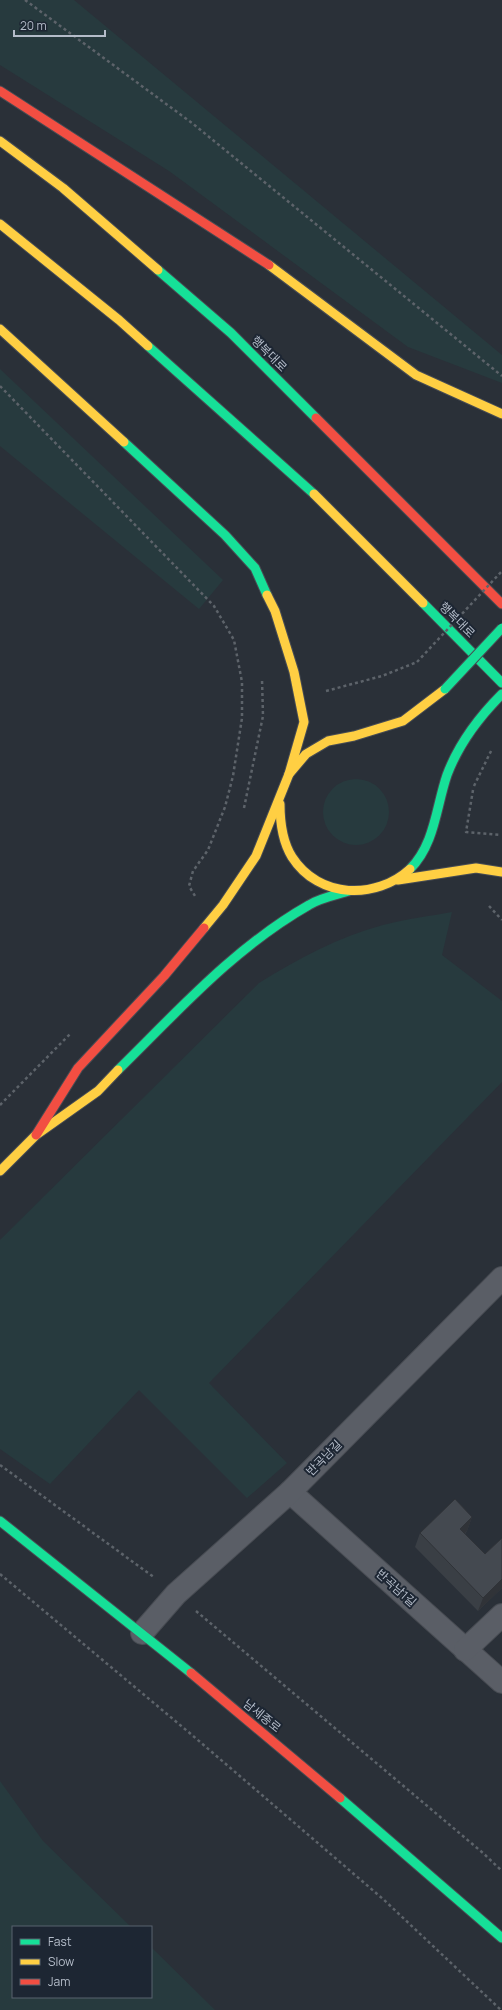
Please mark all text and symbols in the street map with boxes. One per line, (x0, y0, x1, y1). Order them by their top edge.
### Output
scale bar (14, 12, 105, 38)
text: 20 m (20, 17, 47, 34)
street label: 행복대로 (248, 332, 291, 375)
street label: 행복대로 (436, 598, 479, 641)
street label: 반곡남길 (302, 1436, 345, 1479)
street label: 반곡남1길 (372, 1565, 420, 1610)
street label: 남세종로 (240, 1695, 285, 1736)
legend (12, 1926, 152, 1998)
text: Fast (48, 1933, 72, 1950)
text: Slow (48, 1953, 74, 1970)
text: Jam (48, 1973, 70, 1990)

